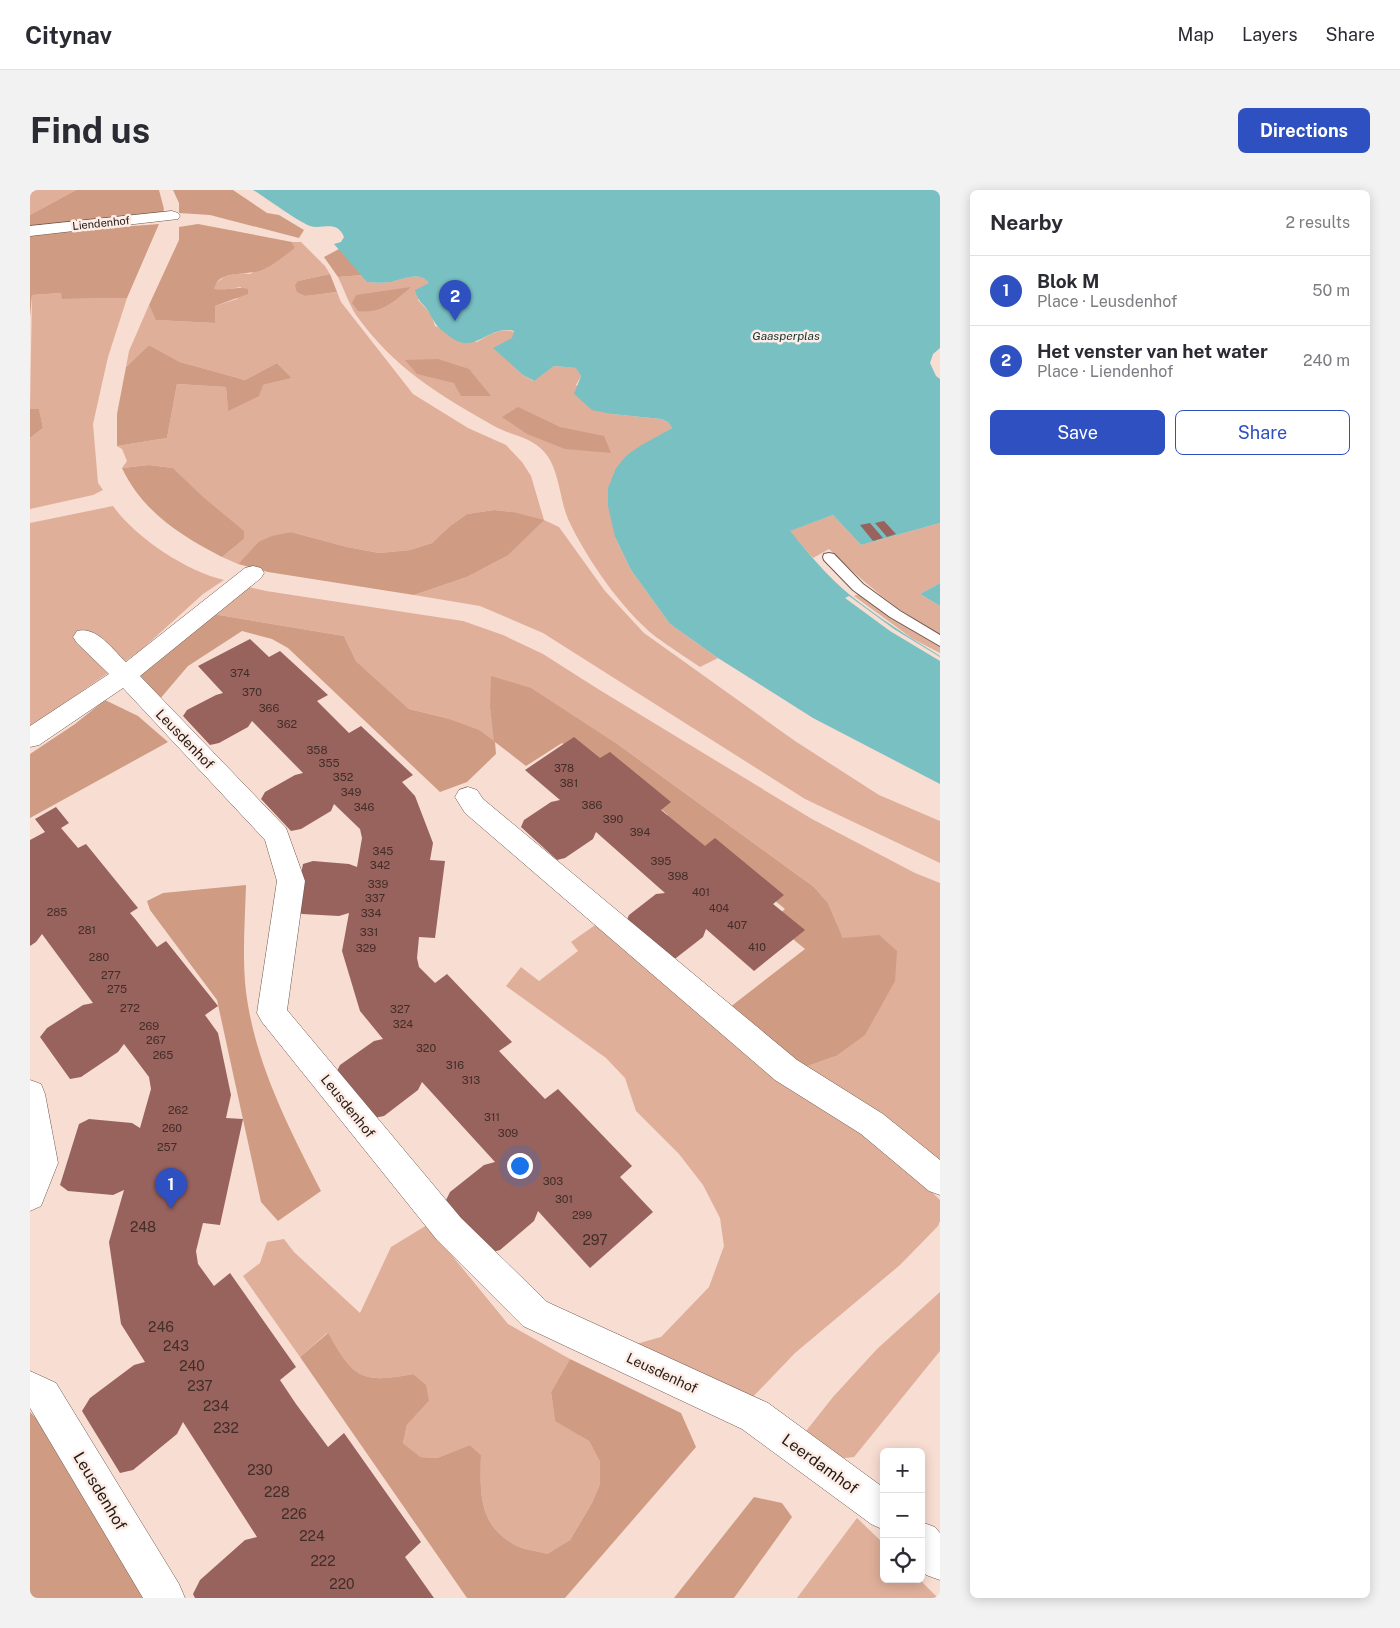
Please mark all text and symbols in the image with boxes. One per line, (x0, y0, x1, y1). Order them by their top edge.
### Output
text: Citynav (25, 21, 112, 49)
text: Map (1178, 24, 1214, 45)
text: Layers (1242, 24, 1298, 45)
text: Share (1326, 24, 1375, 45)
button: Directions (1238, 108, 1370, 153)
text: Find us (30, 110, 150, 151)
text: Nearby (990, 210, 1063, 235)
text: 2 results (1285, 213, 1350, 232)
street label: Liendenhof (72, 214, 131, 232)
text: Blok M (1037, 270, 1099, 292)
pin: 2 (439, 280, 471, 321)
text: 1 (1003, 281, 1009, 300)
text: 50 m (1312, 281, 1350, 300)
text: Place · Leusdenhof (1037, 292, 1177, 311)
water label: Gaasperplas (752, 329, 820, 343)
text: Het venster van het water (1037, 340, 1268, 362)
text: 2 (1001, 351, 1011, 370)
text: 240 m (1303, 351, 1350, 370)
text: Place · Liendenhof (1037, 362, 1173, 381)
button: Save (990, 410, 1165, 455)
button: Share (1175, 410, 1350, 455)
house number: 374 (230, 667, 250, 679)
house number: 370 (242, 686, 262, 698)
house number: 366 (259, 702, 279, 714)
street label: Leusdenhof (153, 706, 218, 772)
house number: 362 (277, 718, 298, 730)
house number: 358 (306, 744, 328, 756)
house number: 355 (318, 757, 340, 769)
house number: 378 (554, 762, 574, 774)
house number: 352 (333, 771, 354, 783)
house number: 381 (560, 777, 578, 789)
house number: 349 (341, 786, 361, 798)
house number: 386 (582, 799, 603, 811)
house number: 346 (354, 801, 374, 813)
house number: 390 (603, 813, 623, 825)
house number: 394 (630, 826, 650, 838)
house number: 345 (373, 845, 393, 857)
house number: 395 (651, 855, 671, 867)
house number: 342 (370, 859, 391, 871)
house number: 398 (668, 870, 688, 882)
house number: 339 (368, 878, 388, 890)
house number: 401 (692, 886, 710, 898)
house number: 337 (365, 892, 385, 904)
house number: 404 (709, 902, 729, 914)
house number: 285 (47, 906, 67, 918)
house number: 334 (361, 907, 381, 919)
house number: 407 (727, 919, 747, 931)
house number: 281 (78, 924, 96, 936)
house number: 331 (360, 926, 378, 938)
house number: 410 (748, 941, 766, 953)
house number: 329 (356, 942, 376, 954)
house number: 280 (89, 951, 109, 963)
house number: 277 (101, 969, 121, 981)
house number: 275 (107, 983, 127, 995)
house number: 272 (120, 1002, 140, 1014)
house number: 327 (390, 1003, 410, 1015)
house number: 324 (393, 1018, 413, 1030)
house number: 269 (139, 1020, 159, 1032)
house number: 267 (146, 1034, 166, 1046)
house number: 320 (416, 1042, 436, 1054)
house number: 265 (153, 1049, 173, 1061)
house number: 316 (446, 1059, 464, 1071)
street label: Leusdenhof (318, 1071, 379, 1141)
house number: 313 (462, 1074, 480, 1086)
house number: 262 (168, 1104, 188, 1116)
house number: 311 (484, 1111, 500, 1123)
house number: 260 (162, 1122, 182, 1134)
house number: 309 (498, 1127, 518, 1139)
house number: 257 (157, 1141, 177, 1153)
your location (507, 1153, 533, 1179)
pin: 1 (155, 1168, 187, 1209)
house number: 303 (543, 1175, 563, 1187)
house number: 301 (555, 1193, 573, 1205)
house number: 299 (572, 1209, 592, 1221)
house number: 248 (130, 1219, 156, 1235)
house number: 297 (582, 1232, 608, 1248)
house number: 246 (148, 1319, 174, 1335)
house number: 243 (163, 1338, 189, 1354)
street label: Leusdenhof (624, 1350, 700, 1397)
house number: 240 (179, 1358, 205, 1374)
house number: 237 (187, 1378, 213, 1394)
house number: 234 (203, 1398, 229, 1414)
house number: 232 (213, 1420, 239, 1436)
street label: Leerdamhof (778, 1430, 862, 1498)
map controls (880, 1448, 925, 1583)
button: + (880, 1448, 925, 1493)
street label: Leusdenhof (69, 1449, 131, 1533)
house number: 230 (247, 1462, 273, 1478)
house number: 228 (264, 1484, 290, 1500)
button: − (880, 1493, 925, 1538)
house number: 226 (281, 1506, 307, 1522)
house number: 224 (299, 1528, 325, 1544)
button: locate (880, 1538, 925, 1583)
house number: 222 (310, 1553, 336, 1569)
house number: 220 (329, 1576, 355, 1592)

